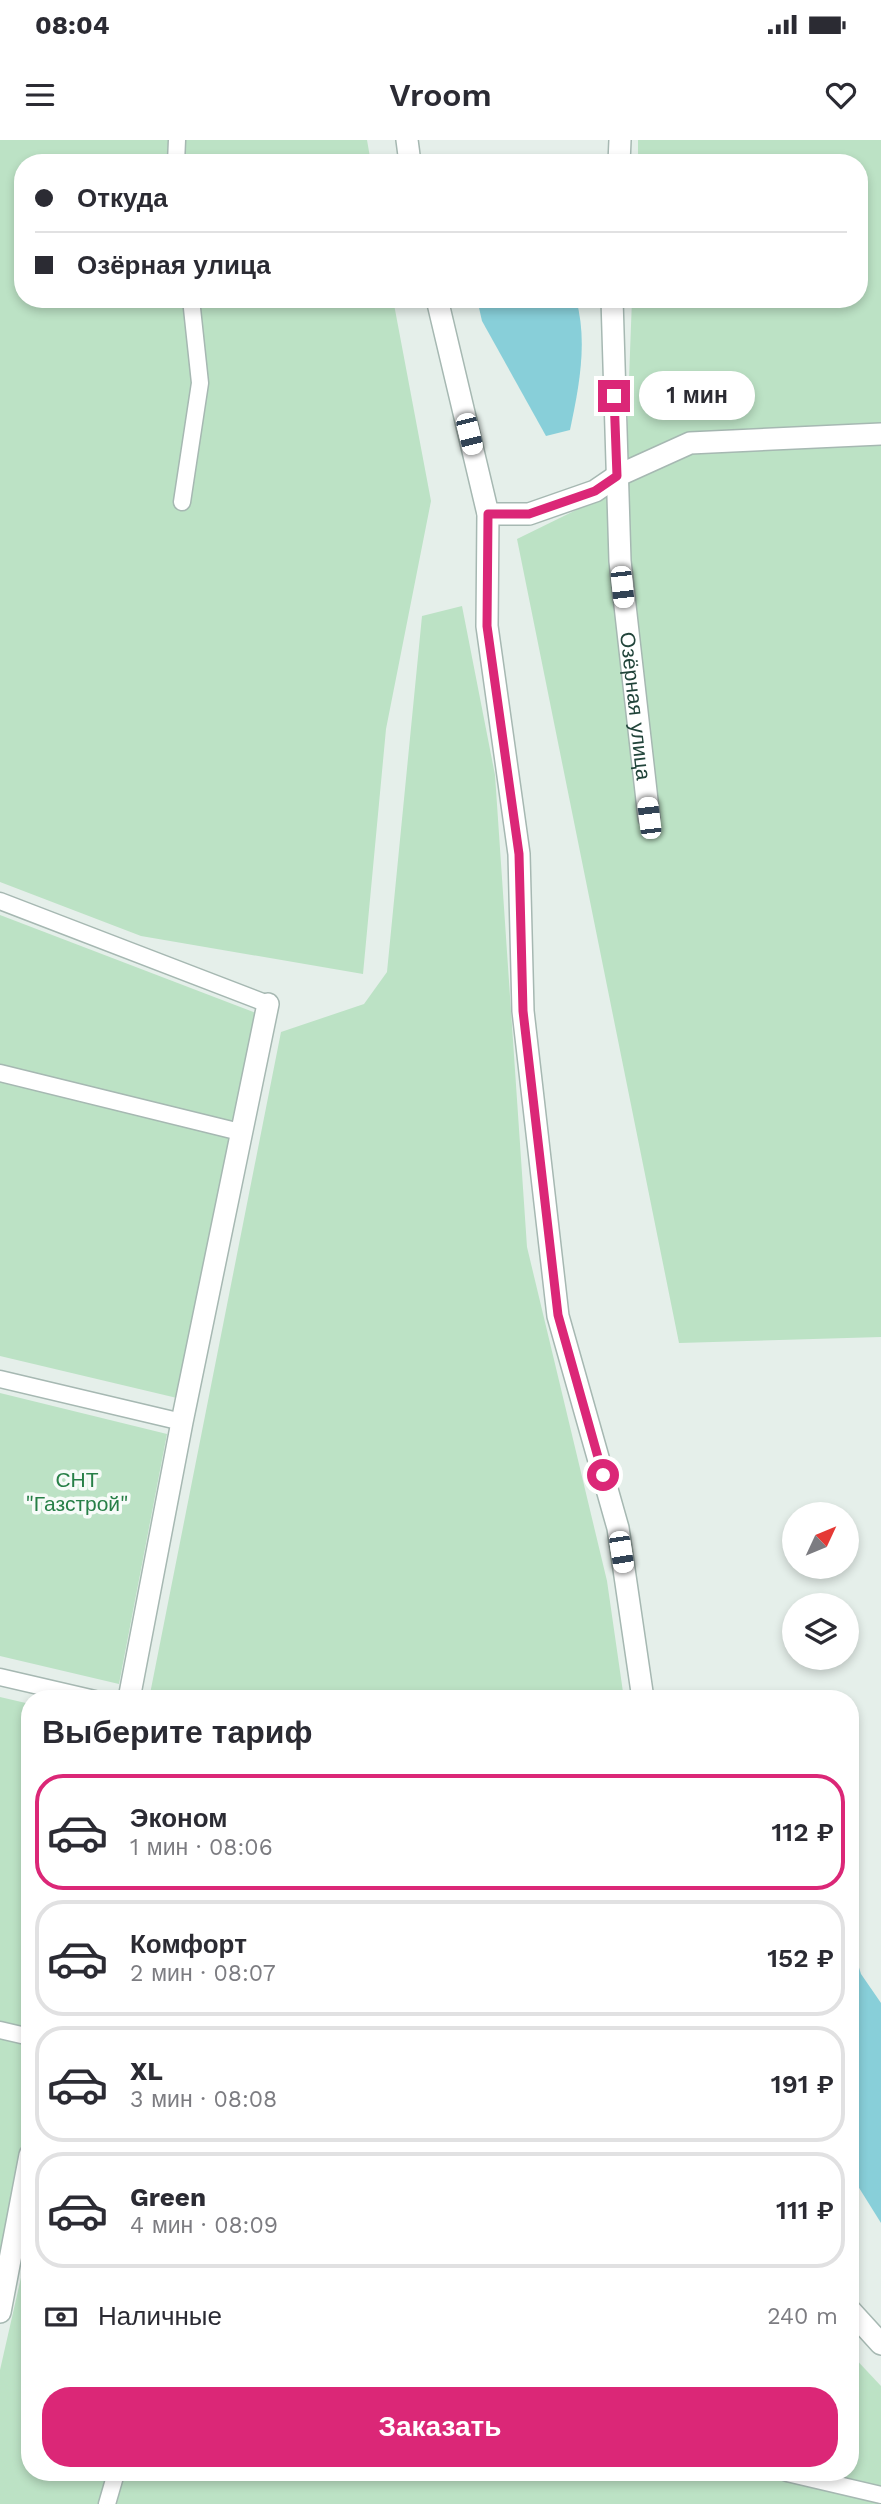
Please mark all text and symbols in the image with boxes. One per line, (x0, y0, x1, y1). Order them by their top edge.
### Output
text: 08:04 (35, 10, 109, 40)
icon: menu (21, 76, 59, 114)
text: Vroom (389, 76, 492, 114)
icon: heart (822, 76, 860, 114)
text: Откуда (77, 183, 168, 213)
text: Озёрная улица (77, 250, 271, 280)
callout: 1 мин (638, 372, 754, 420)
route end (598, 380, 630, 412)
text: 1 мин (666, 382, 728, 409)
car (454, 411, 485, 457)
car (610, 565, 635, 609)
street label: Озёрная улица (616, 631, 657, 782)
car (637, 796, 662, 840)
route start (587, 1459, 619, 1491)
park label: СНТ "Газстрой" (25, 1467, 129, 1516)
north arrow (782, 1502, 859, 1578)
map controls (782, 1502, 859, 1670)
car (608, 1530, 635, 1574)
button: layers (782, 1593, 859, 1670)
text: Выберите тариф (42, 1713, 313, 1751)
icon: car (46, 1801, 109, 1864)
text: Эконом (130, 1803, 228, 1833)
text: 112 ₽ (772, 1817, 834, 1847)
text: 1 мин · 08:06 (130, 1834, 273, 1861)
icon: car (46, 1927, 109, 1990)
text: Комфорт (130, 1929, 247, 1959)
text: 152 ₽ (767, 1943, 834, 1973)
text: 2 мин · 08:07 (130, 1960, 276, 1987)
icon: car (46, 2053, 109, 2116)
text: XL (130, 2056, 163, 2086)
text: 191 ₽ (771, 2069, 834, 2099)
text: 3 мин · 08:08 (130, 2086, 277, 2113)
icon: car (46, 2179, 109, 2242)
text: Green (130, 2182, 206, 2212)
text: 111 ₽ (776, 2195, 834, 2225)
text: 4 мин · 08:09 (130, 2212, 278, 2239)
icon: cash (42, 2298, 80, 2336)
text: Наличные (98, 2301, 222, 2331)
text: 240 m (767, 2303, 838, 2330)
button: Заказать (42, 2387, 838, 2467)

